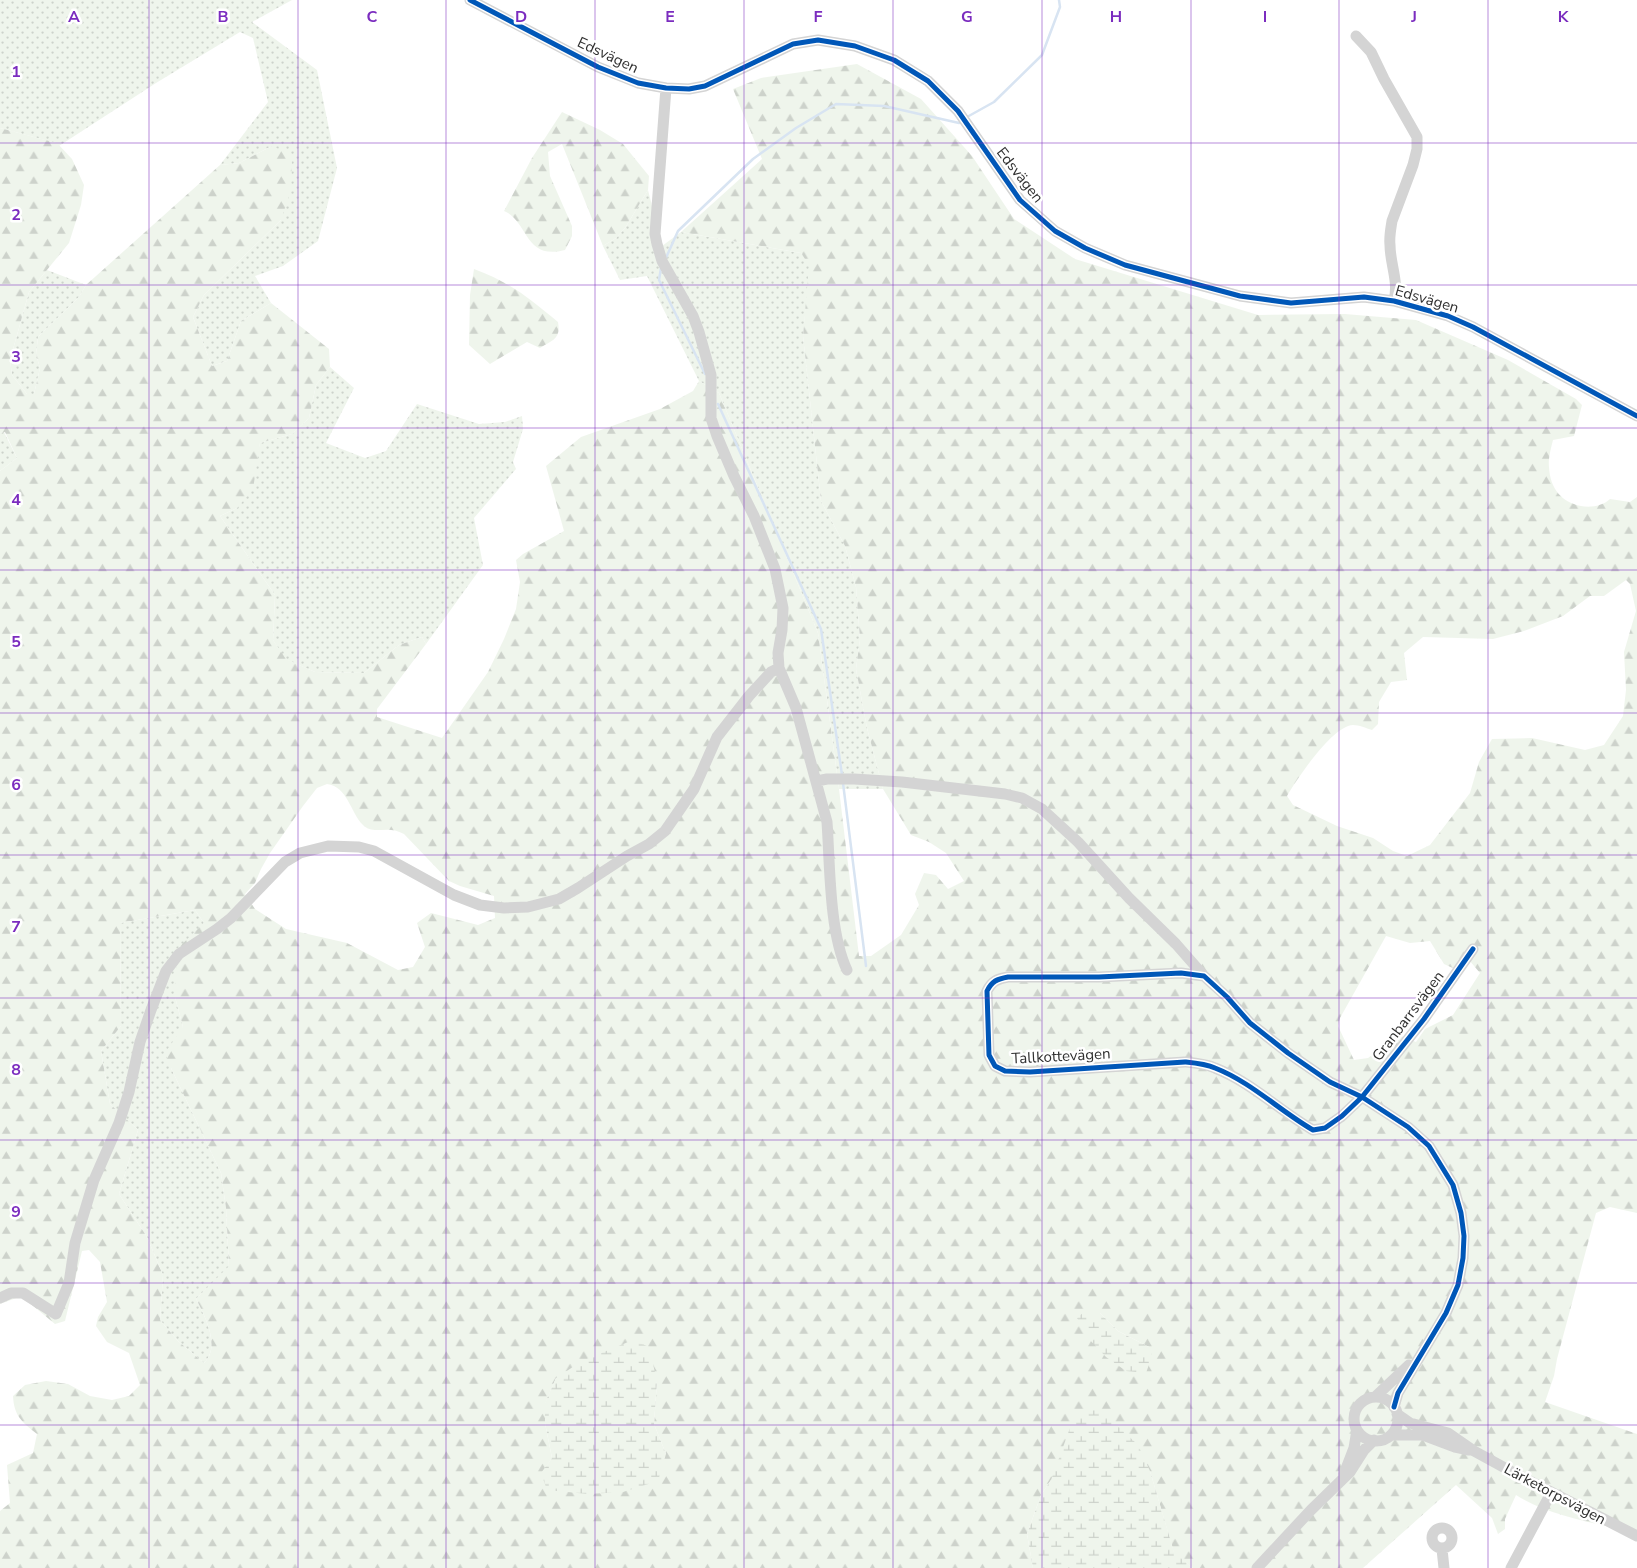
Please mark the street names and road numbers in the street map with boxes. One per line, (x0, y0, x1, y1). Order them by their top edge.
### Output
street label: Edsvägen (574, 32, 642, 78)
street label: Edsvägen (992, 143, 1048, 207)
street label: Edsvägen (1393, 280, 1461, 318)
street label: Granbarrsvägen (1368, 967, 1448, 1065)
street label: Tallkottevägen (1011, 1043, 1111, 1069)
street label: Lärketorpsvägen (1501, 1459, 1609, 1529)

